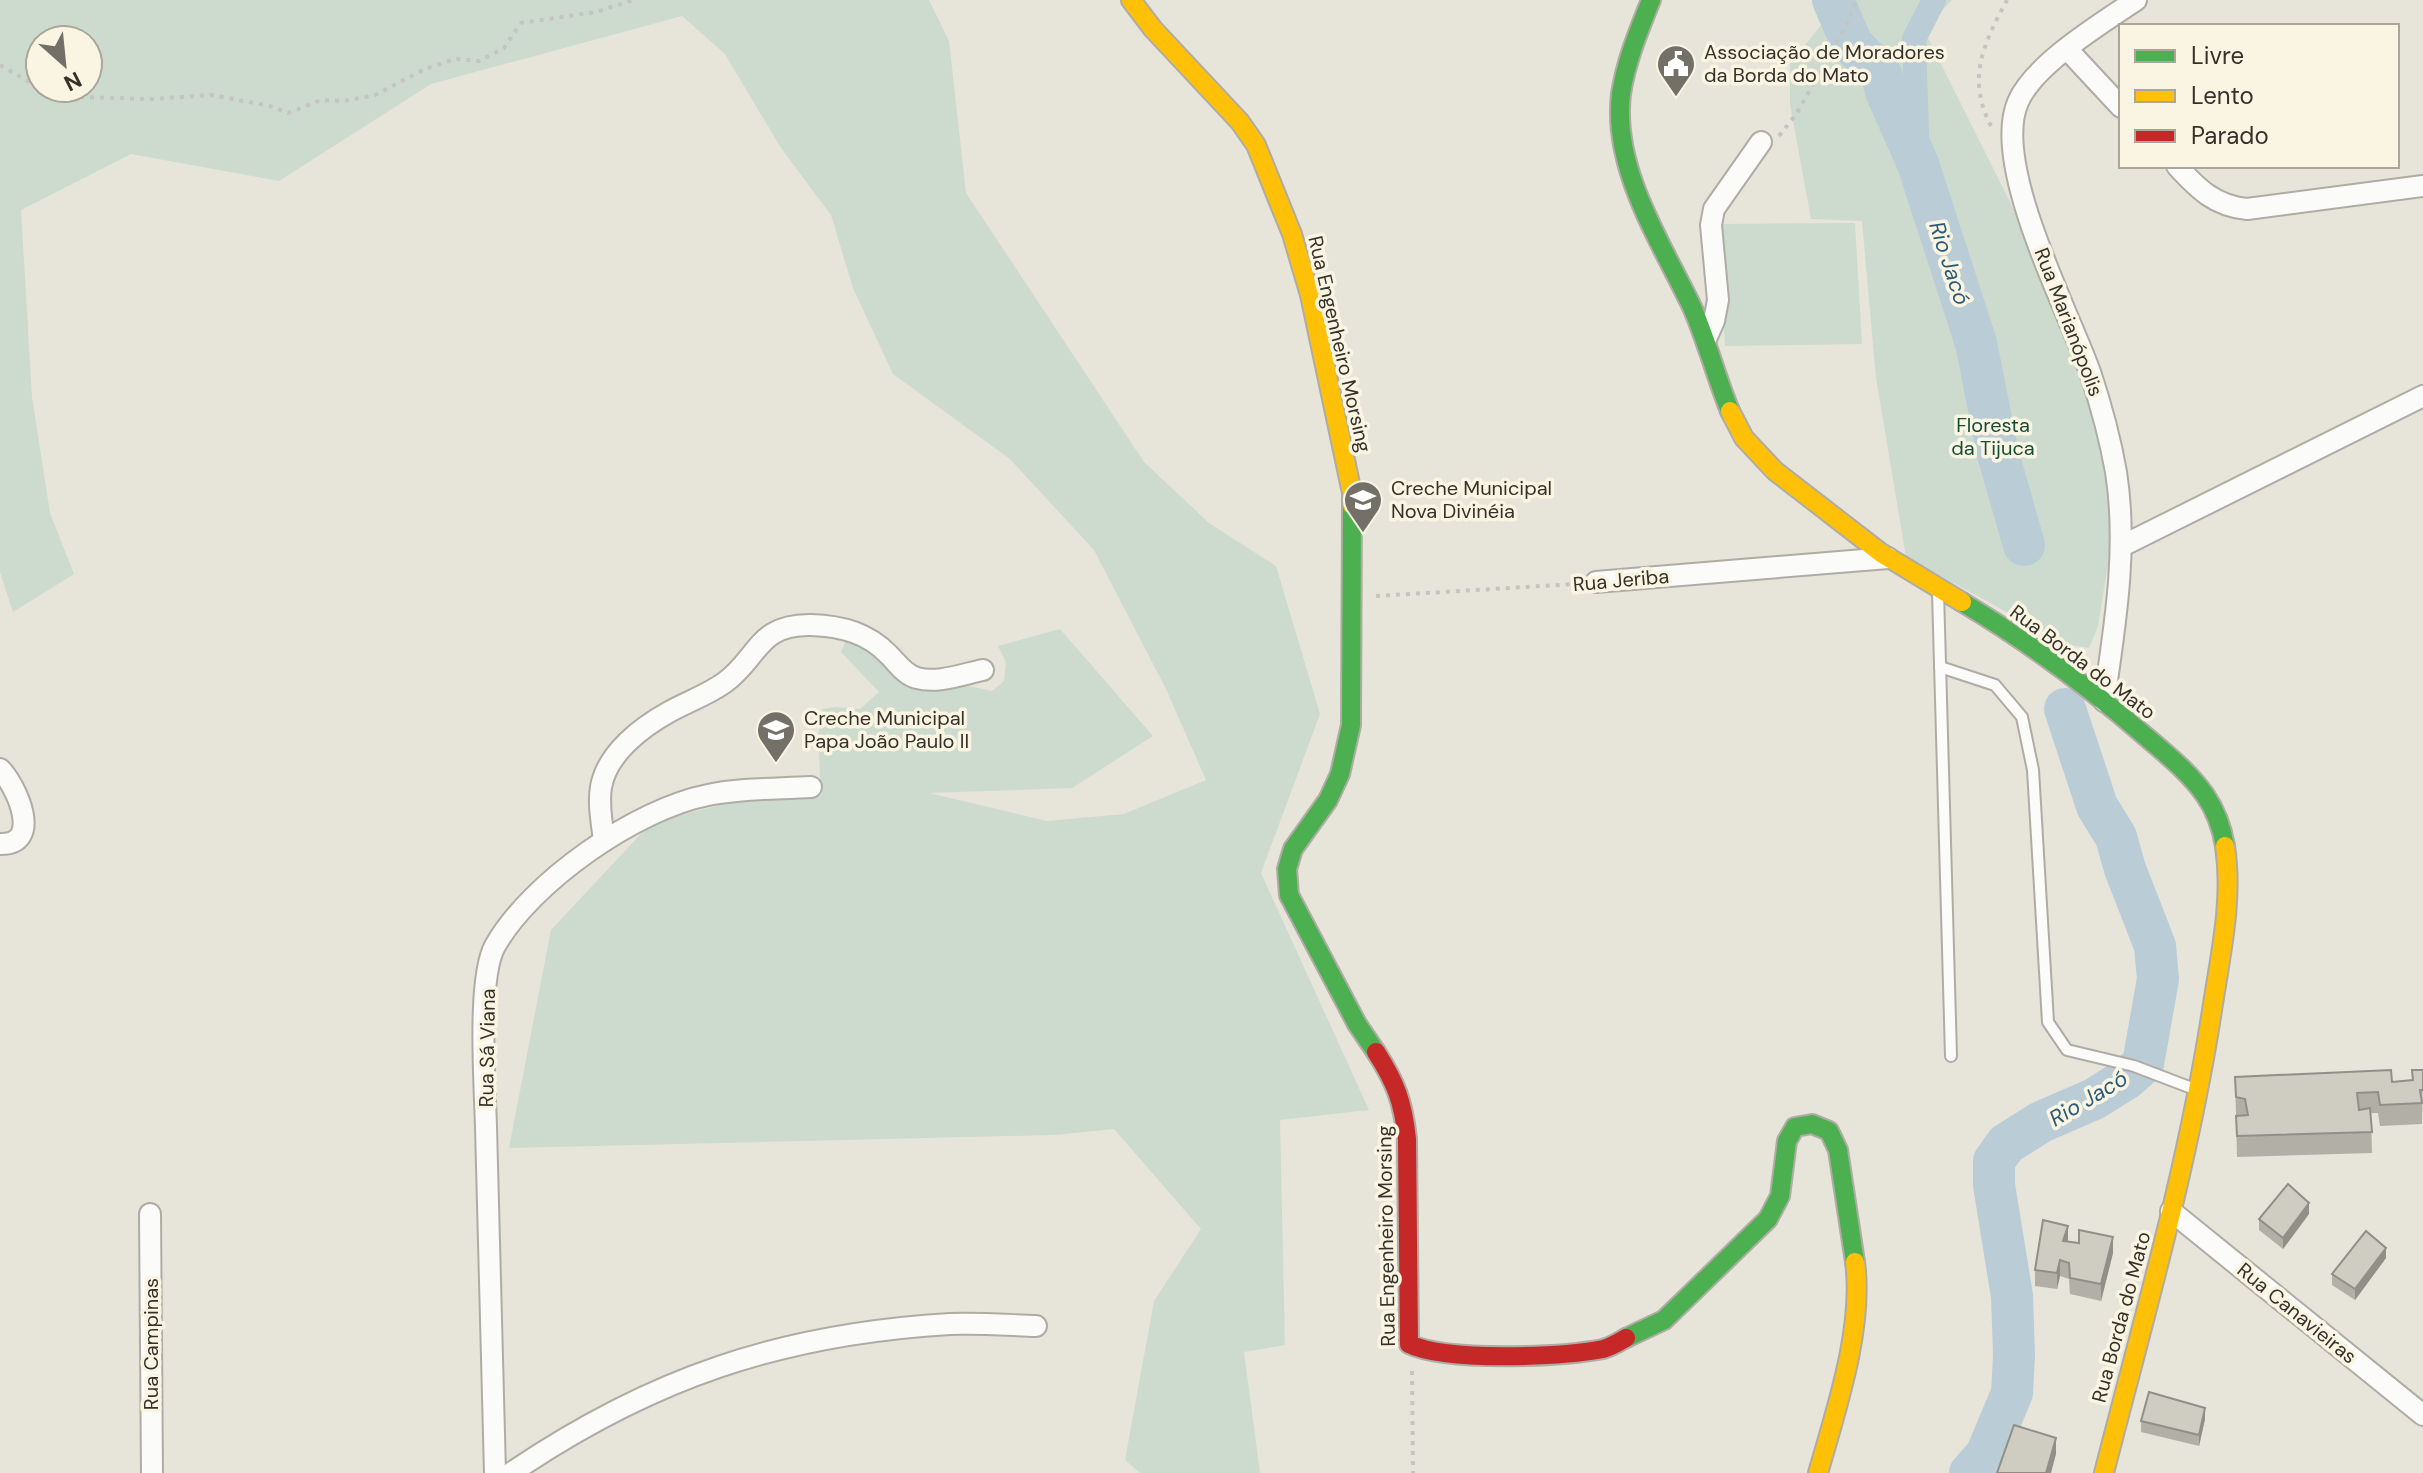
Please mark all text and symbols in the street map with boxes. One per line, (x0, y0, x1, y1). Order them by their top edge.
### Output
north arrow (24, 24, 104, 104)
legend (2119, 24, 2399, 168)
place label: Associação de Moradores da Borda do Mato (1704, 39, 1945, 88)
text: Livre (2191, 40, 2244, 71)
public building icon: Associação de Moradores da Borda do Mato (1655, 43, 1697, 98)
text: N (59, 65, 87, 98)
text: Lento (2191, 80, 2254, 111)
text: Parado (2191, 120, 2269, 151)
water label: Rio Jacó (1922, 218, 1977, 309)
street label: Rua Engenheiro Morsing (1302, 233, 1378, 455)
street label: Rua Marianópolis (2029, 244, 2109, 400)
park label: Floresta da Tijuca (1951, 412, 2035, 461)
place label: Creche Municipal Nova Divinéia (1391, 475, 1552, 524)
school or university icon: Creche Municipal Nova Divinéia (1342, 479, 1384, 534)
street label: Rua Jeriba (1572, 563, 1670, 597)
street label: Rua Borda do Mato (2005, 599, 2161, 725)
place label: Creche Municipal Papa João Paulo II (804, 705, 969, 754)
school or university icon: Creche Municipal Papa João Paulo II (755, 709, 797, 764)
street label: Rua Sá Viana (473, 988, 501, 1108)
water label: Rio Jacó (2044, 1064, 2133, 1133)
street label: Rua Engenheiro Morsing (1371, 1125, 1401, 1347)
street label: Rua Borda do Mato (2086, 1229, 2156, 1405)
street label: Rua Canavieiras (2232, 1257, 2362, 1369)
street label: Rua Campinas (138, 1278, 164, 1410)

